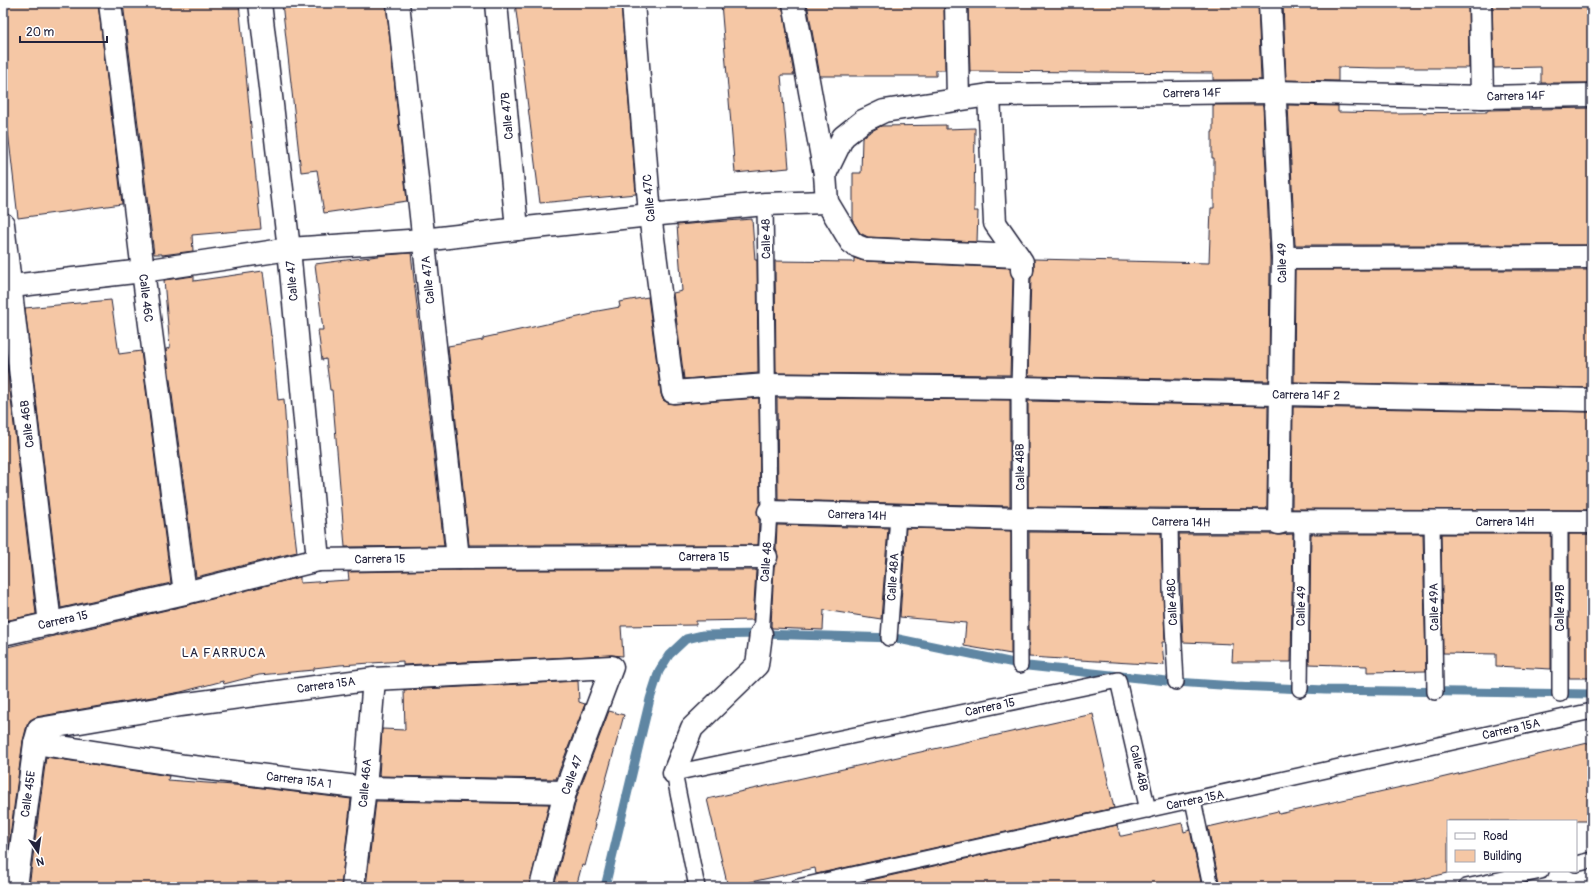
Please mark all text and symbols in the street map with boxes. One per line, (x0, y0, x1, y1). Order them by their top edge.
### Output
scale bar (20, 18, 107, 44)
text: 20 m (26, 25, 55, 40)
street label: Carrera 14F (1163, 85, 1221, 102)
street label: Carrera 14F (1487, 88, 1545, 105)
street label: Calle 47B (498, 92, 517, 140)
street label: Calle 47C (640, 173, 659, 222)
street label: Calle 48 (759, 219, 774, 259)
street label: Calle 49 (1275, 243, 1290, 283)
street label: Calle 47A (418, 255, 438, 305)
street label: Calle 47 (283, 259, 302, 302)
street label: Calle 46C (135, 273, 156, 323)
street label: Carrera 14F 2 (1272, 387, 1340, 404)
street label: Calle 46B (17, 399, 38, 449)
street label: Calle 48B (1013, 443, 1028, 491)
street label: Carrera 14H (827, 507, 887, 524)
street label: Carrera 14H (1151, 514, 1211, 531)
street label: Carrera 14H (1476, 515, 1535, 530)
street label: Calle 48 (758, 541, 775, 583)
street label: Carrera 15 (679, 550, 729, 565)
street label: Carrera 15 (354, 552, 406, 567)
street label: Calle 48A (884, 552, 903, 602)
street label: Calle 48C (1164, 578, 1181, 626)
street label: Calle 49A (1427, 583, 1442, 631)
street label: Calle 49B (1553, 584, 1568, 632)
street label: Calle 49 (1294, 586, 1309, 626)
street label: Carrera 15 (37, 607, 90, 634)
district label: LA FARRUCA (182, 645, 266, 661)
street label: Carrera 15A (296, 674, 356, 697)
street label: Carrera 15 (964, 695, 1017, 720)
street label: Carrera 15A (1481, 716, 1542, 743)
street label: Calle 48B (1126, 744, 1151, 793)
street label: Calle 47 (558, 753, 587, 797)
street label: Calle 46A (356, 758, 375, 808)
street label: Carrera 15A 1 (265, 769, 333, 792)
street label: Calle 45E (18, 770, 39, 818)
street label: Carrera 15A (1165, 787, 1226, 814)
legend (1447, 820, 1577, 872)
text: Road (1483, 829, 1508, 844)
north arrow (18, 832, 58, 872)
text: Building (1483, 849, 1522, 864)
text: N (35, 854, 45, 869)

